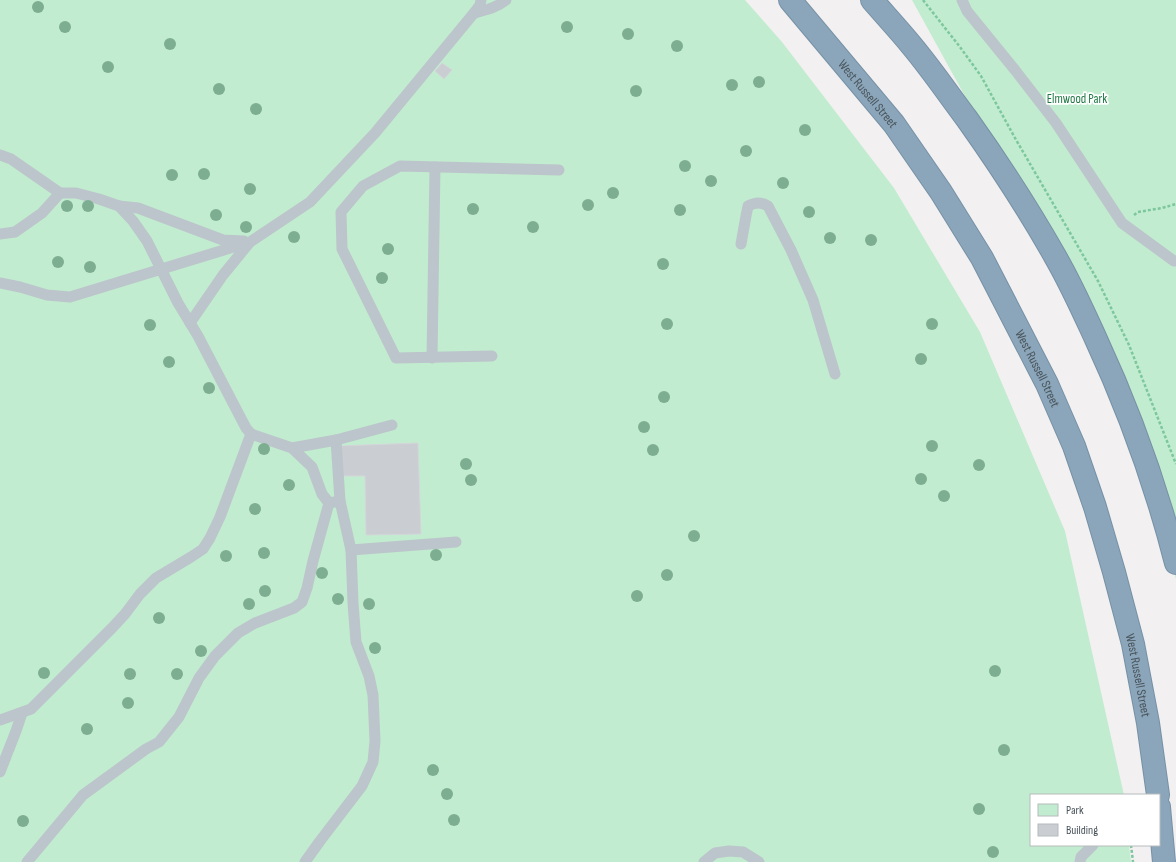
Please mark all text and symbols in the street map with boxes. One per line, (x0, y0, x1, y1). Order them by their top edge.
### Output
street label: West Russell Street (834, 57, 901, 131)
park label: Elmwood Park (1047, 91, 1107, 107)
street label: West Russell Street (1011, 327, 1063, 410)
street label: West Russell Street (1122, 632, 1154, 718)
legend (1030, 794, 1160, 846)
text: Park (1066, 803, 1084, 818)
text: Building (1066, 823, 1098, 838)

